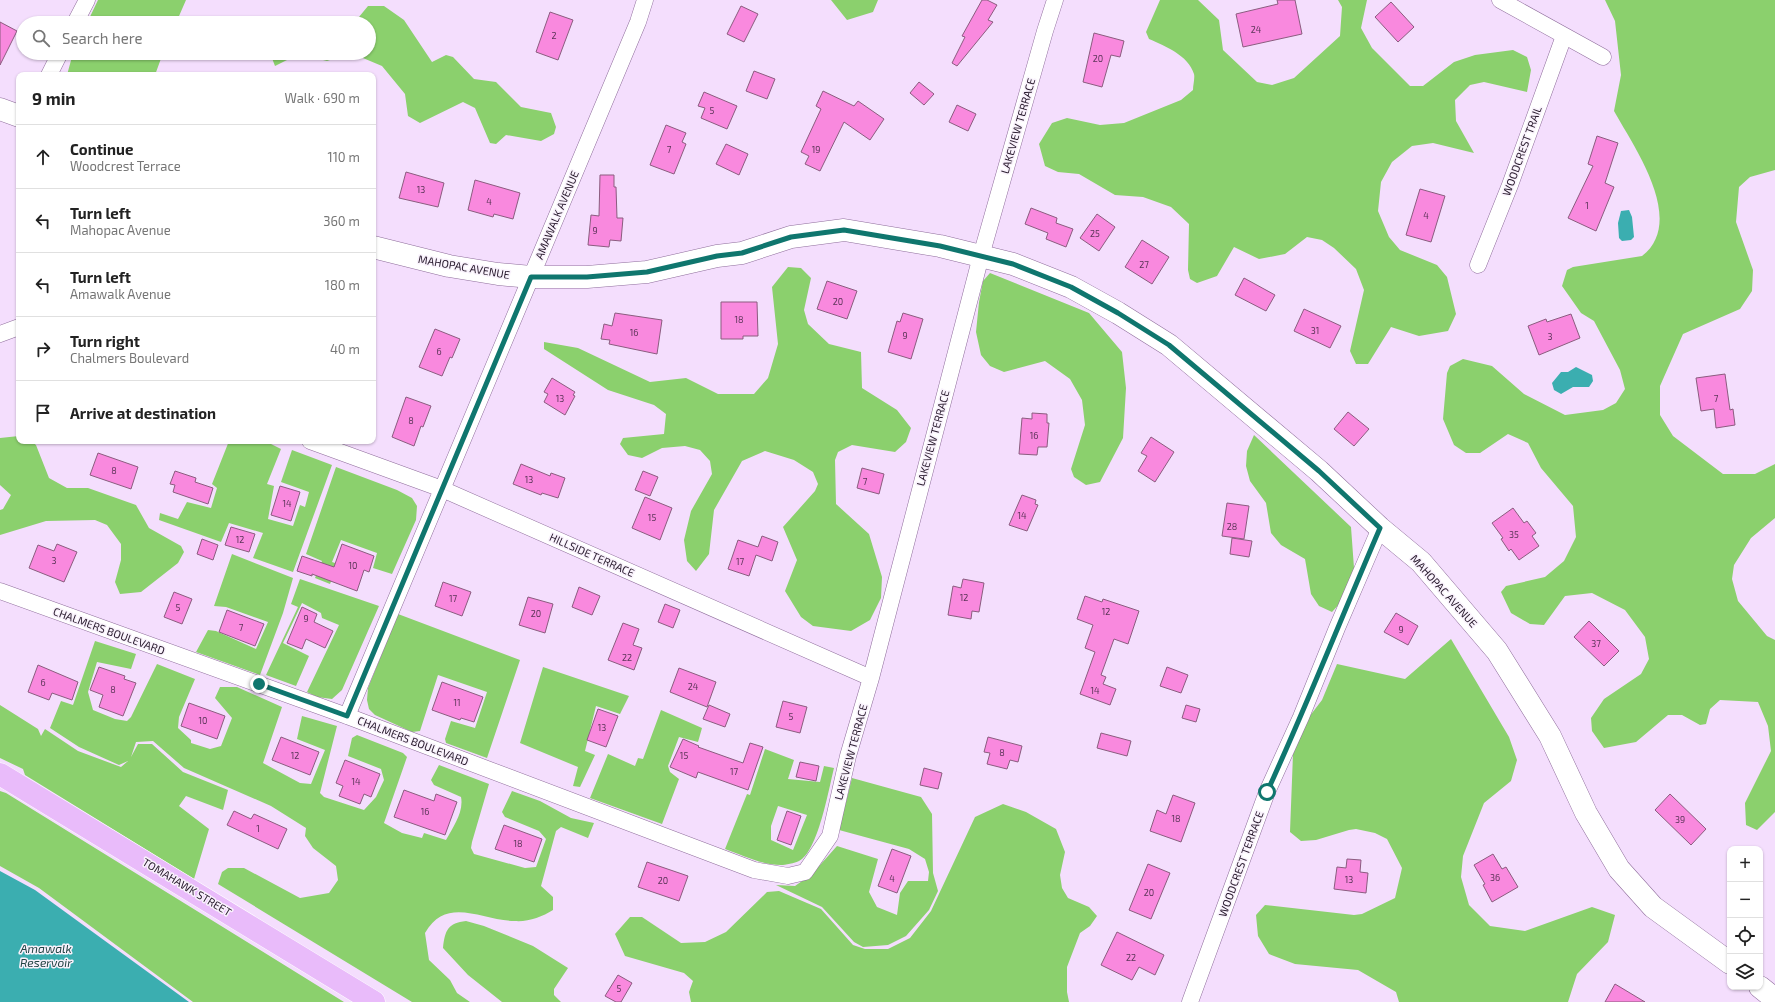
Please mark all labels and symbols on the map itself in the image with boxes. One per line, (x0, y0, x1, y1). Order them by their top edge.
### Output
house number: 24 (1251, 24, 1262, 35)
house number: 2 (551, 30, 557, 41)
house number: 20 (1093, 53, 1103, 64)
street label: LAKEVIEW TERRACE (998, 77, 1037, 175)
street label: WOODCREST TRAIL (1499, 104, 1544, 198)
house number: 5 (710, 105, 715, 116)
house number: 7 (667, 144, 672, 155)
house number: 19 (812, 144, 820, 155)
street label: AMAWALK AVENUE (532, 169, 581, 261)
house number: 13 (417, 184, 425, 195)
house number: 4 (486, 196, 492, 207)
house number: 1 (1585, 200, 1589, 211)
house number: 4 (1423, 210, 1429, 221)
house number: 9 (592, 225, 598, 236)
house number: 25 (1090, 228, 1100, 239)
street label: MAHOPAC AVENUE (417, 252, 511, 281)
house number: 27 (1139, 259, 1149, 270)
house number: 20 (833, 296, 843, 307)
house number: 18 (734, 314, 744, 325)
house number: 31 (1311, 325, 1319, 336)
house number: 16 (630, 327, 638, 338)
house number: 9 (902, 330, 908, 341)
house number: 3 (1547, 331, 1553, 342)
house number: 6 (436, 346, 442, 357)
street label: LAKEVIEW TERRACE (913, 389, 952, 487)
house number: 13 (556, 393, 564, 404)
house number: 7 (1714, 393, 1719, 404)
house number: 8 (408, 415, 414, 426)
house number: 16 (1030, 430, 1038, 441)
house number: 8 (111, 465, 117, 476)
house number: 13 (525, 474, 533, 485)
house number: 7 (863, 476, 868, 487)
house number: 14 (282, 498, 292, 509)
house number: 14 (1017, 510, 1027, 521)
house number: 15 (648, 512, 656, 523)
house number: 28 (1227, 521, 1237, 532)
house number: 35 (1509, 529, 1519, 540)
street label: HILLSIDE TERRACE (548, 530, 637, 579)
house number: 12 (236, 534, 244, 545)
street label: MAHOPAC AVENUE (1408, 552, 1480, 630)
house number: 3 (51, 555, 57, 566)
house number: 17 (736, 556, 744, 567)
house number: 10 (348, 560, 358, 571)
house number: 12 (960, 592, 968, 603)
house number: 17 (449, 593, 457, 604)
house number: 5 (176, 602, 181, 613)
street label: CHALMERS BOULEVARD (52, 604, 167, 657)
house number: 12 (1102, 606, 1110, 617)
house number: 20 (531, 608, 541, 619)
house number: 9 (303, 613, 309, 624)
house number: 7 (239, 622, 244, 633)
house number: 9 (1398, 624, 1404, 635)
house number: 37 (1591, 638, 1601, 649)
house number: 22 (622, 652, 632, 663)
route end (250, 675, 268, 693)
house number: 6 (40, 677, 46, 688)
house number: 24 (688, 681, 699, 692)
house number: 8 (110, 684, 116, 695)
house number: 14 (1090, 685, 1100, 696)
house number: 11 (453, 697, 461, 708)
street label: LAKEVIEW TERRACE (831, 703, 870, 801)
house number: 5 (789, 711, 794, 722)
street label: CHALMERS BOULEVARD (356, 713, 471, 768)
house number: 10 (198, 715, 208, 726)
house number: 13 (598, 722, 606, 733)
house number: 8 (999, 747, 1005, 758)
house number: 12 (291, 750, 299, 761)
house number: 15 (680, 750, 688, 761)
house number: 17 (730, 766, 738, 777)
house number: 14 (351, 776, 361, 787)
route start (1258, 783, 1276, 801)
house number: 16 (421, 806, 429, 817)
street label: WOODCREST TERRACE (1215, 809, 1266, 918)
house number: 18 (1171, 813, 1181, 824)
house number: 39 (1675, 814, 1685, 825)
house number: 1 (256, 823, 260, 834)
house number: 18 (513, 838, 523, 849)
street label: TOMAHAWK STREET (140, 855, 235, 919)
house number: 36 (1490, 872, 1500, 883)
house number: 4 (889, 873, 895, 884)
house number: 13 (1345, 874, 1353, 885)
house number: 20 (658, 875, 668, 886)
house number: 20 (1144, 887, 1154, 898)
water label: Amawalk Reservoir (19, 941, 72, 969)
house number: 22 (1126, 952, 1136, 963)
house number: 5 (617, 983, 622, 994)

